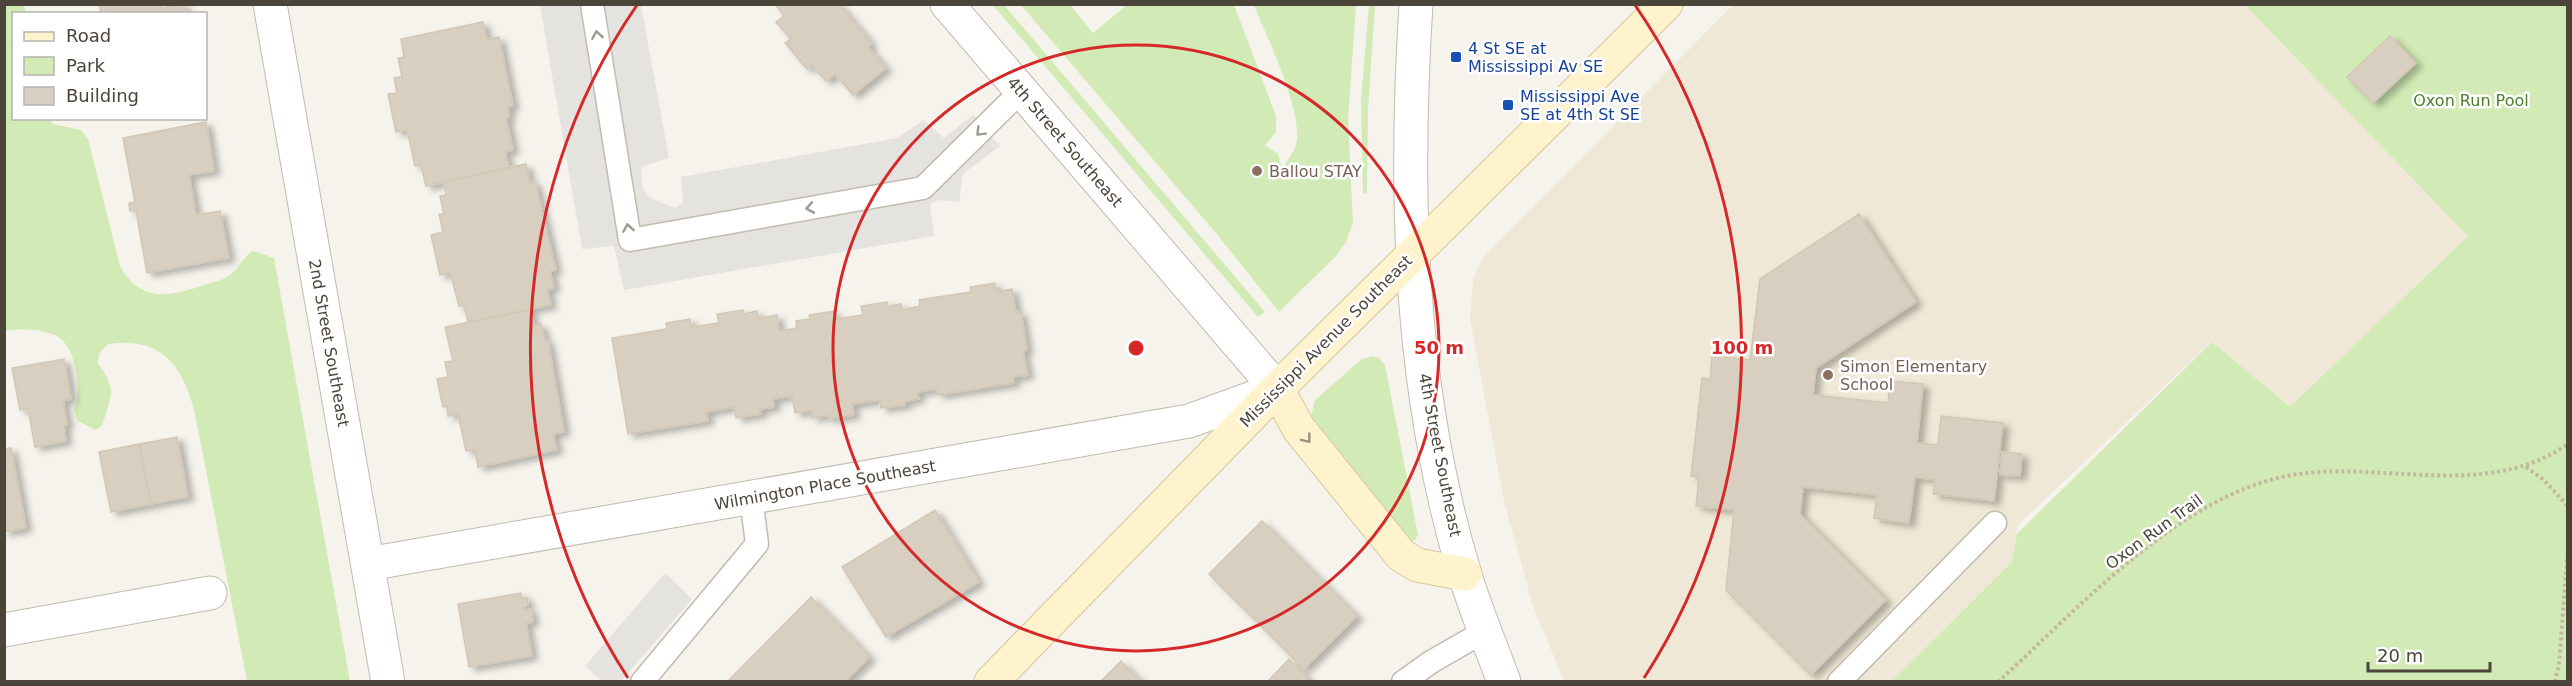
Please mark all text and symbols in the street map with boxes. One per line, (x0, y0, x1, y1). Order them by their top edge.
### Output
legend (12, 12, 207, 120)
text: Road (66, 25, 111, 46)
one-way arrow (592, 30, 604, 40)
place label: 4 St SE at Mississippi Av SE (1468, 39, 1603, 76)
marker: 4 St SE at Mississippi Av SE (1449, 50, 1463, 64)
text: Park (66, 55, 105, 76)
street label: 4th Street Southeast (1003, 73, 1127, 211)
text: Building (66, 85, 139, 106)
place label: Mississippi Ave SE at 4th St SE (1520, 87, 1640, 124)
park label: Oxon Run Pool (2413, 91, 2529, 110)
marker: Mississippi Ave SE at 4th St SE (1501, 98, 1515, 112)
one-way arrow (976, 125, 987, 136)
place label: Ballou STAY (1269, 162, 1362, 181)
marker: Ballou STAY (1250, 164, 1264, 178)
one-way arrow (805, 202, 814, 214)
one-way arrow (622, 223, 635, 233)
street label: Mississippi Avenue Southeast (1236, 251, 1416, 431)
street label: 2nd Street Southeast (305, 258, 353, 428)
text: 50 m (1414, 337, 1464, 358)
text: 100 m (1711, 337, 1773, 358)
centre of rings (1126, 338, 1146, 358)
place label: Simon Elementary School (1840, 357, 1987, 394)
marker: Simon Elementary School (1821, 368, 1835, 382)
street label: 4th Street Southeast (1415, 372, 1465, 538)
one-way arrow (1299, 432, 1310, 443)
street label: Wilmington Place Southeast (713, 456, 937, 514)
street label: Oxon Run Trail (2102, 491, 2206, 573)
scale bar (2368, 635, 2490, 673)
text: 20 m (2377, 645, 2423, 666)

